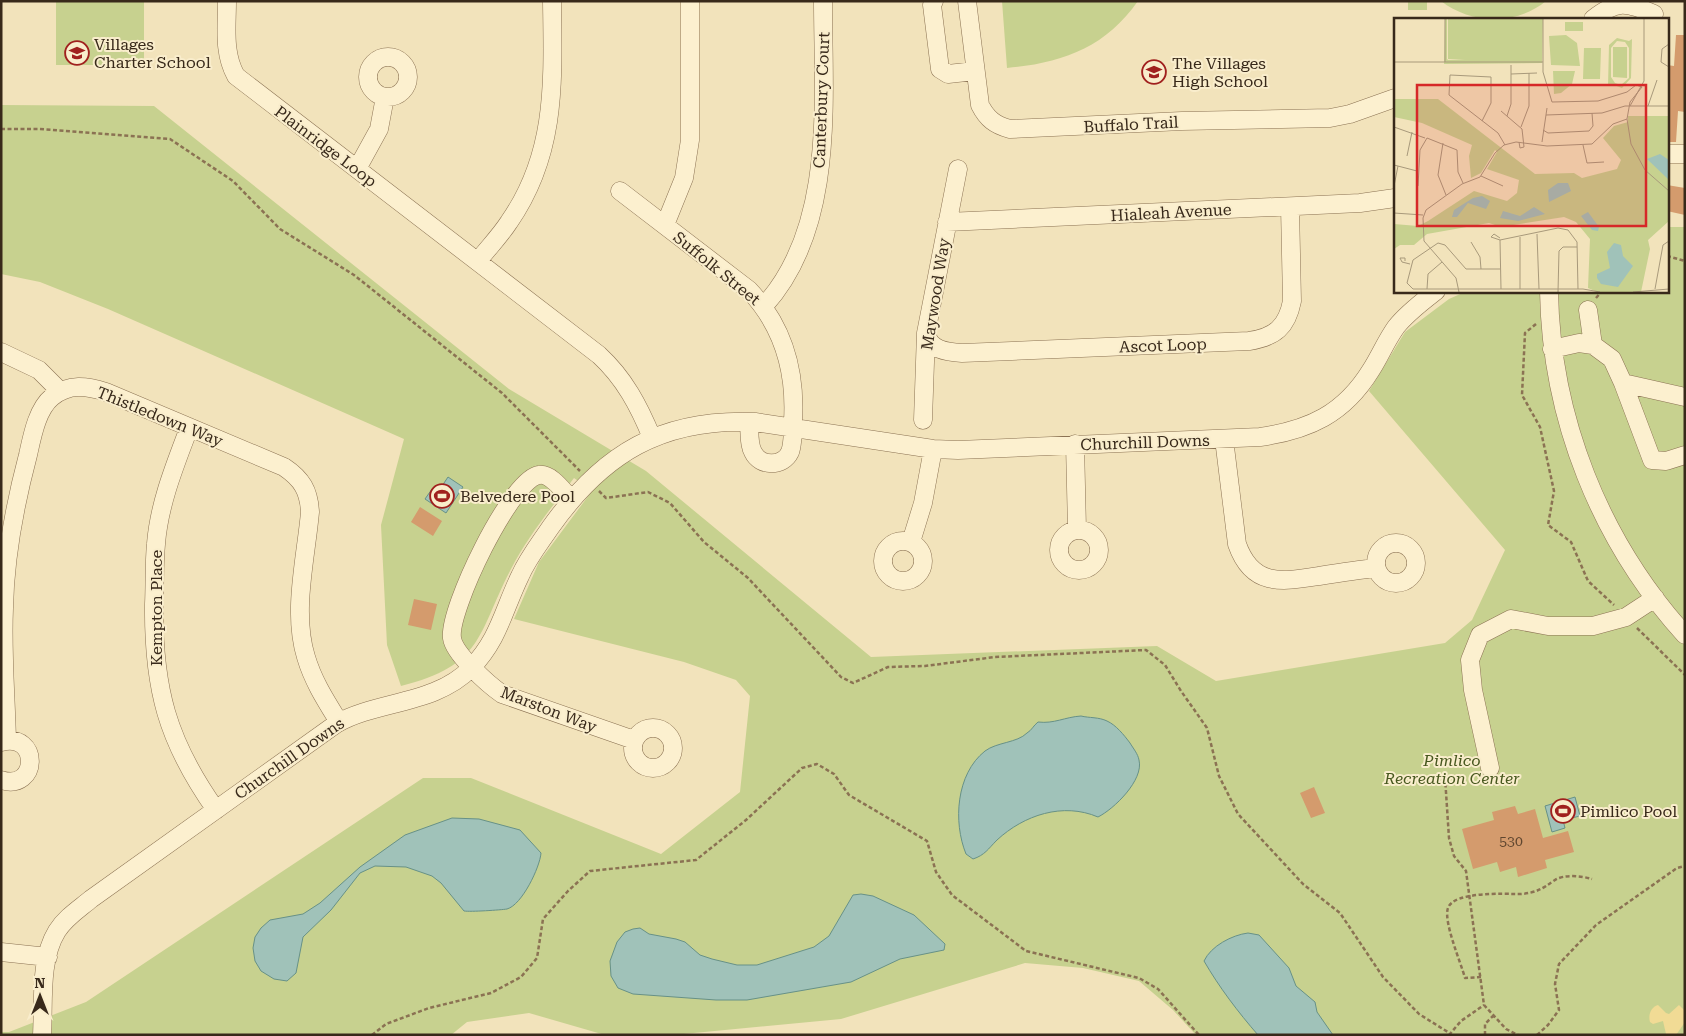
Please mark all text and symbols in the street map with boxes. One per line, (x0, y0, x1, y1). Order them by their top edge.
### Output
inset map (1394, 18, 1668, 292)
street label: Canterbury Court (810, 31, 833, 169)
place label: Villages Charter School (94, 35, 211, 72)
school or university icon: Villages Charter School (64, 40, 90, 66)
place label: The Villages High School (1172, 54, 1268, 91)
school or university icon: The Villages High School (1141, 59, 1167, 85)
street label: Plainridge Loop (271, 102, 380, 191)
street label: Buffalo Trail (1083, 113, 1179, 136)
street label: Hialeah Avenue (1110, 200, 1232, 225)
street label: Suffolk Street (669, 228, 764, 309)
street label: Maywood Way (917, 236, 954, 352)
street label: Ascot Loop (1119, 334, 1207, 357)
street label: Thistledown Way (94, 383, 226, 451)
street label: Churchill Downs (1080, 431, 1210, 454)
sports icon: Belvedere Pool (429, 483, 455, 509)
place label: Belvedere Pool (460, 487, 575, 506)
street label: Kempton Place (147, 550, 166, 666)
street label: Marston Way (498, 682, 600, 737)
street label: Churchill Downs (231, 713, 348, 803)
park label: Pimlico Recreation Center (1383, 751, 1520, 788)
sports icon: Pimlico Pool (1550, 798, 1576, 824)
place label: Pimlico Pool (1580, 802, 1677, 821)
house number: 530 (1499, 833, 1523, 849)
north arrow (15, 971, 65, 1021)
text: N (35, 975, 46, 991)

